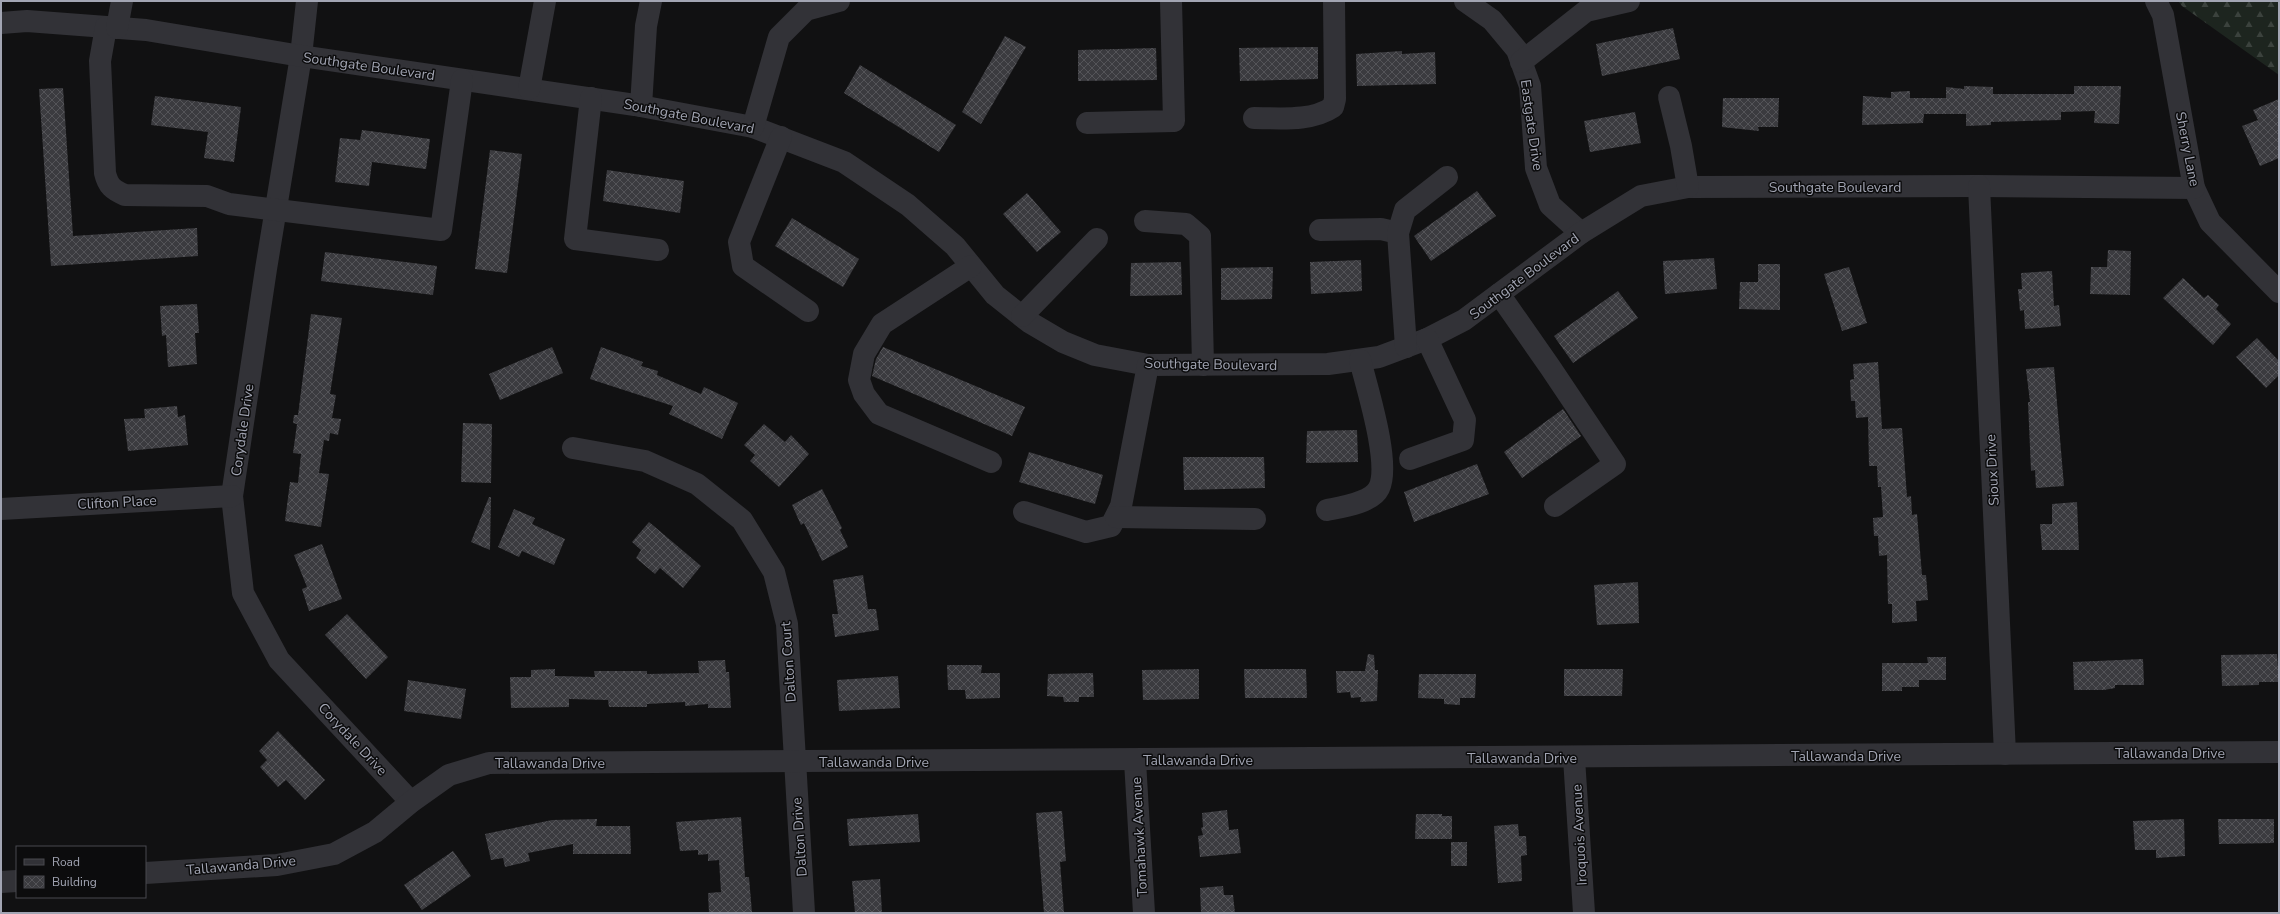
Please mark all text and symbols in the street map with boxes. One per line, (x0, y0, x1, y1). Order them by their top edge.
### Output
street label: Southgate Boulevard (302, 48, 436, 85)
street label: Eastgate Drive (1516, 78, 1547, 172)
street label: Southgate Boulevard (622, 95, 756, 138)
street label: Sherry Lane (2171, 110, 2204, 188)
street label: Southgate Boulevard (1769, 178, 1901, 197)
street label: Southgate Boulevard (1466, 229, 1583, 324)
street label: Southgate Boulevard (1144, 354, 1278, 375)
street label: Corydale Drive (227, 383, 258, 478)
street label: Sioux Drive (1981, 434, 2004, 506)
street label: Clifton Place (77, 491, 157, 514)
street label: Dalton Court (776, 621, 801, 703)
street label: Corydale Drive (314, 699, 391, 780)
street label: Tallawanda Drive (2115, 744, 2225, 763)
street label: Tallawanda Drive (1791, 747, 1901, 766)
street label: Tallawanda Drive (1467, 749, 1577, 768)
street label: Tallawanda Drive (1143, 751, 1253, 770)
street label: Tallawanda Drive (819, 753, 929, 772)
street label: Tallawanda Drive (495, 754, 605, 773)
street label: Tomahawk Avenue (1127, 777, 1152, 897)
street label: Iroquois Avenue (1567, 784, 1592, 886)
street label: Dalton Drive (787, 797, 812, 877)
legend (16, 846, 146, 898)
street label: Tallawanda Drive (186, 851, 297, 880)
text: Road (52, 854, 80, 870)
text: Building (52, 874, 97, 890)

